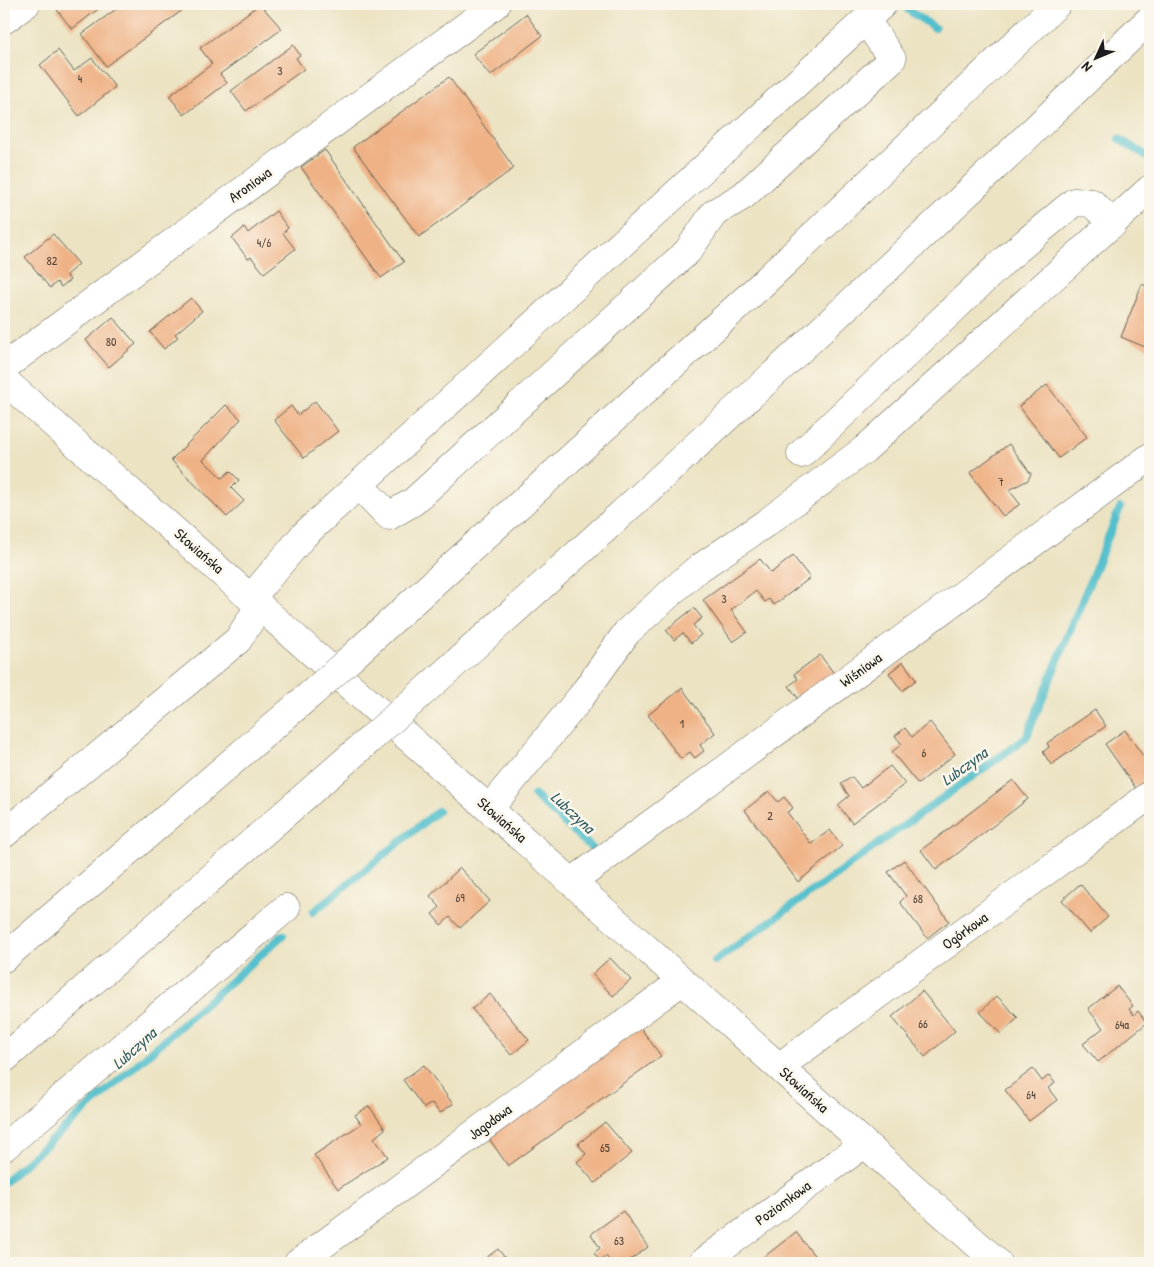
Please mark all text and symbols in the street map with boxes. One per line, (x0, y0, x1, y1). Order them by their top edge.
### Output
north arrow (1072, 32, 1122, 82)
text: N (1076, 58, 1096, 77)
house number: 3 (277, 62, 283, 79)
house number: 4 (78, 70, 83, 87)
street label: Aroniowa (224, 162, 275, 207)
house number: 4/6 (257, 234, 271, 251)
house number: 82 (47, 252, 58, 269)
house number: 80 (106, 333, 116, 350)
house number: 7 (998, 473, 1004, 490)
street label: Słowiańska (170, 523, 229, 578)
house number: 3 (721, 590, 727, 607)
street label: Wiśniowa (835, 647, 886, 692)
house number: 1 (680, 715, 684, 732)
water label: Lubczyna (936, 741, 993, 790)
house number: 6 (922, 744, 927, 761)
water label: Lubczyna (546, 786, 601, 839)
street label: Słowiańska (473, 792, 532, 847)
house number: 2 (767, 807, 773, 824)
house number: 69 (455, 889, 465, 906)
house number: 68 (913, 890, 923, 907)
street label: Ogórkowa (938, 907, 992, 954)
house number: 66 (918, 1015, 928, 1032)
house number: 64a (1115, 1016, 1129, 1033)
water label: Lubczyna (107, 1021, 162, 1074)
street label: Słowiańska (775, 1062, 834, 1117)
house number: 64 (1026, 1086, 1036, 1103)
street label: Jagodowa (464, 1099, 516, 1144)
house number: 65 (600, 1139, 610, 1156)
street label: Poziomkowa (750, 1175, 815, 1230)
house number: 63 (614, 1232, 624, 1249)

